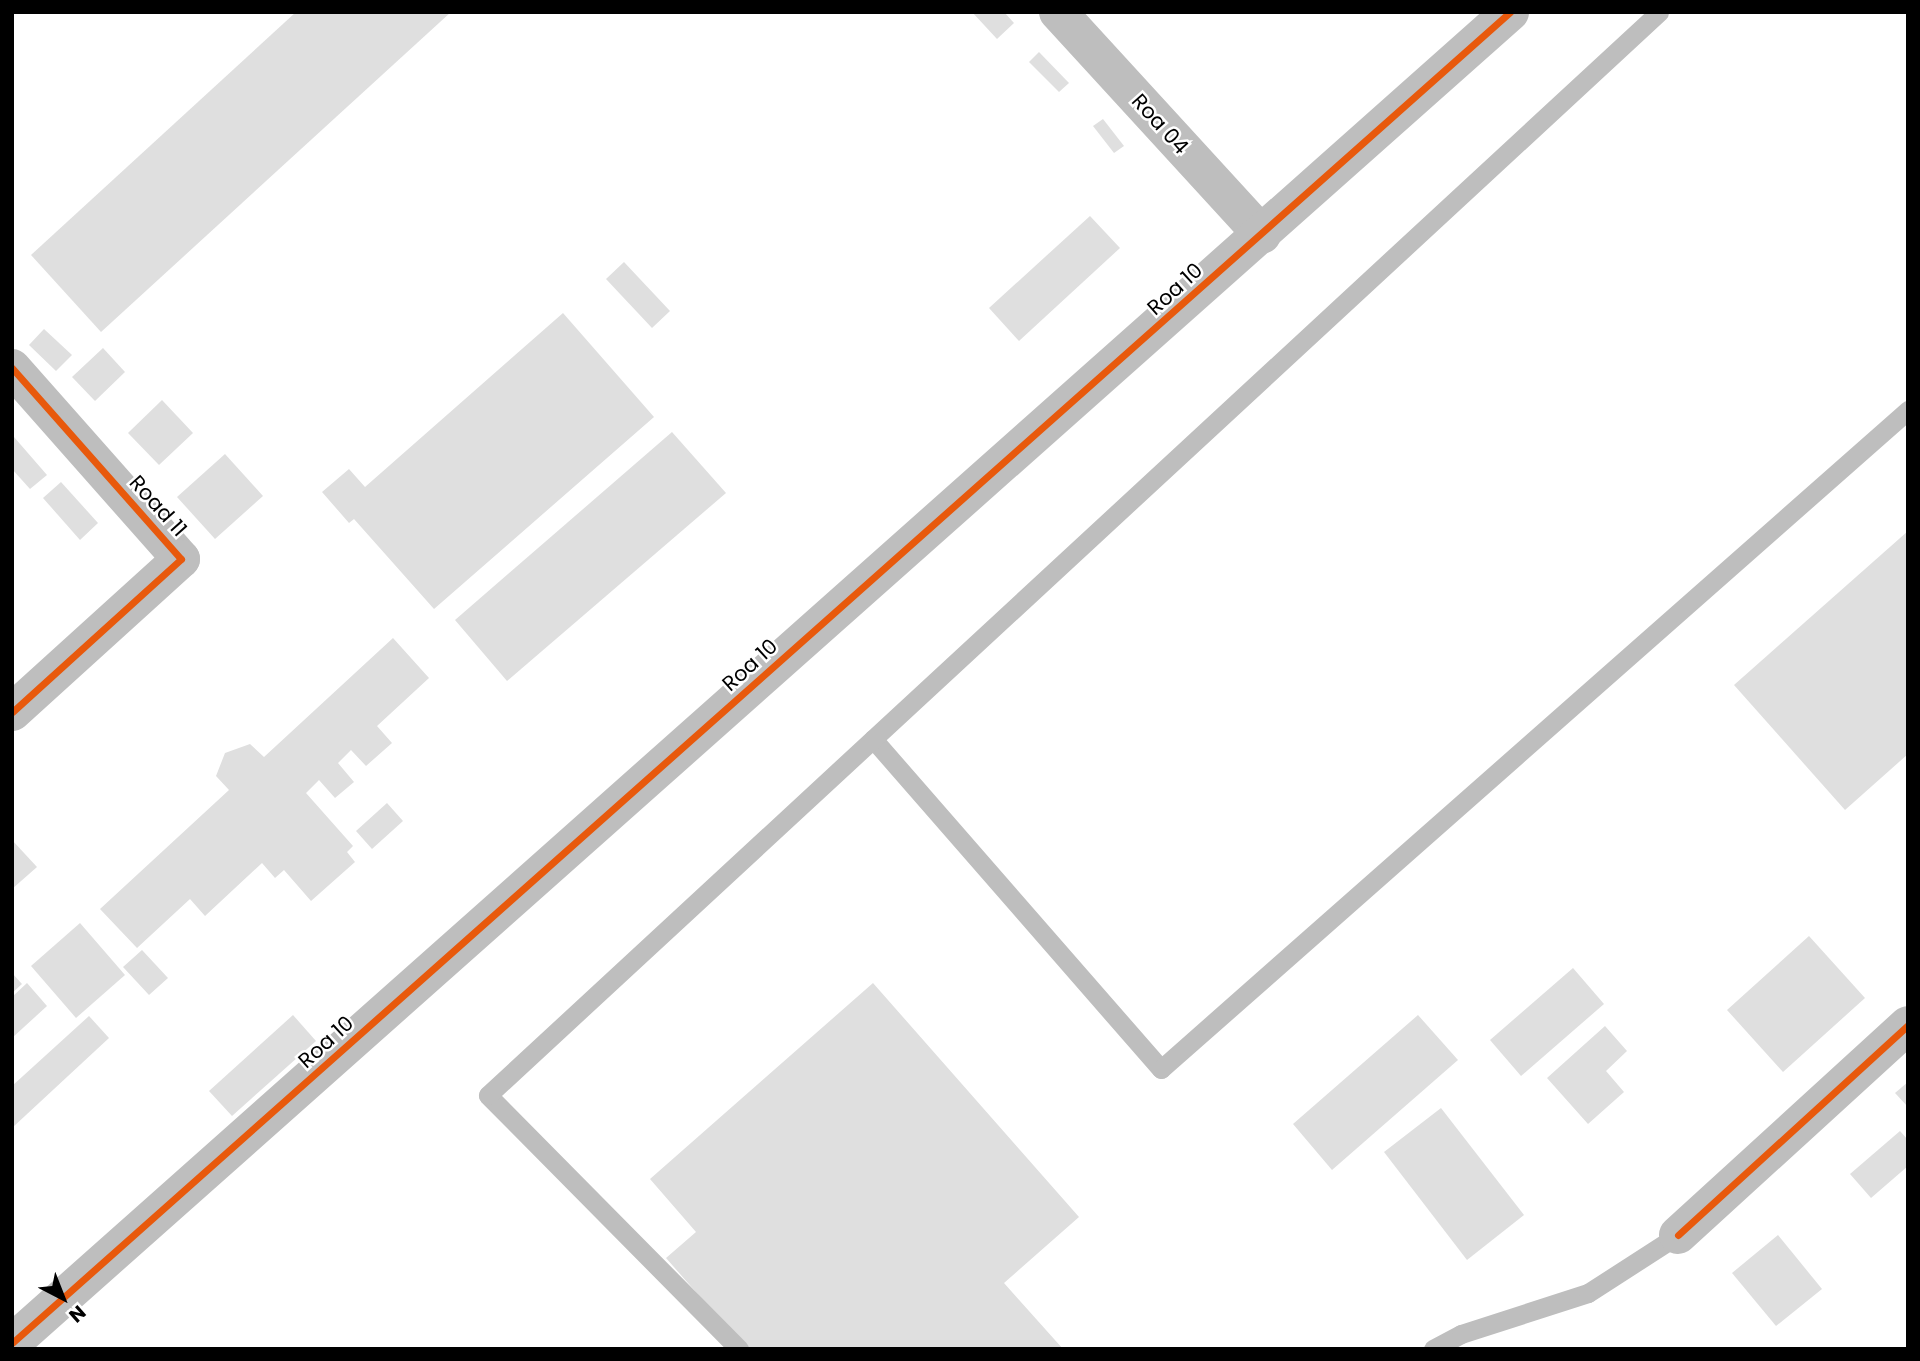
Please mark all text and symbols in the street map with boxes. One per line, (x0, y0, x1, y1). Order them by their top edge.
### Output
street label: Roa 04 (1126, 89, 1194, 159)
street label: Roa 10 (1142, 258, 1208, 320)
street label: Road 11 (124, 470, 192, 542)
street label: Roa 10 (717, 634, 783, 696)
street label: Roa 10 (293, 1011, 359, 1073)
north arrow (28, 1263, 98, 1333)
text: N (63, 1299, 92, 1329)

